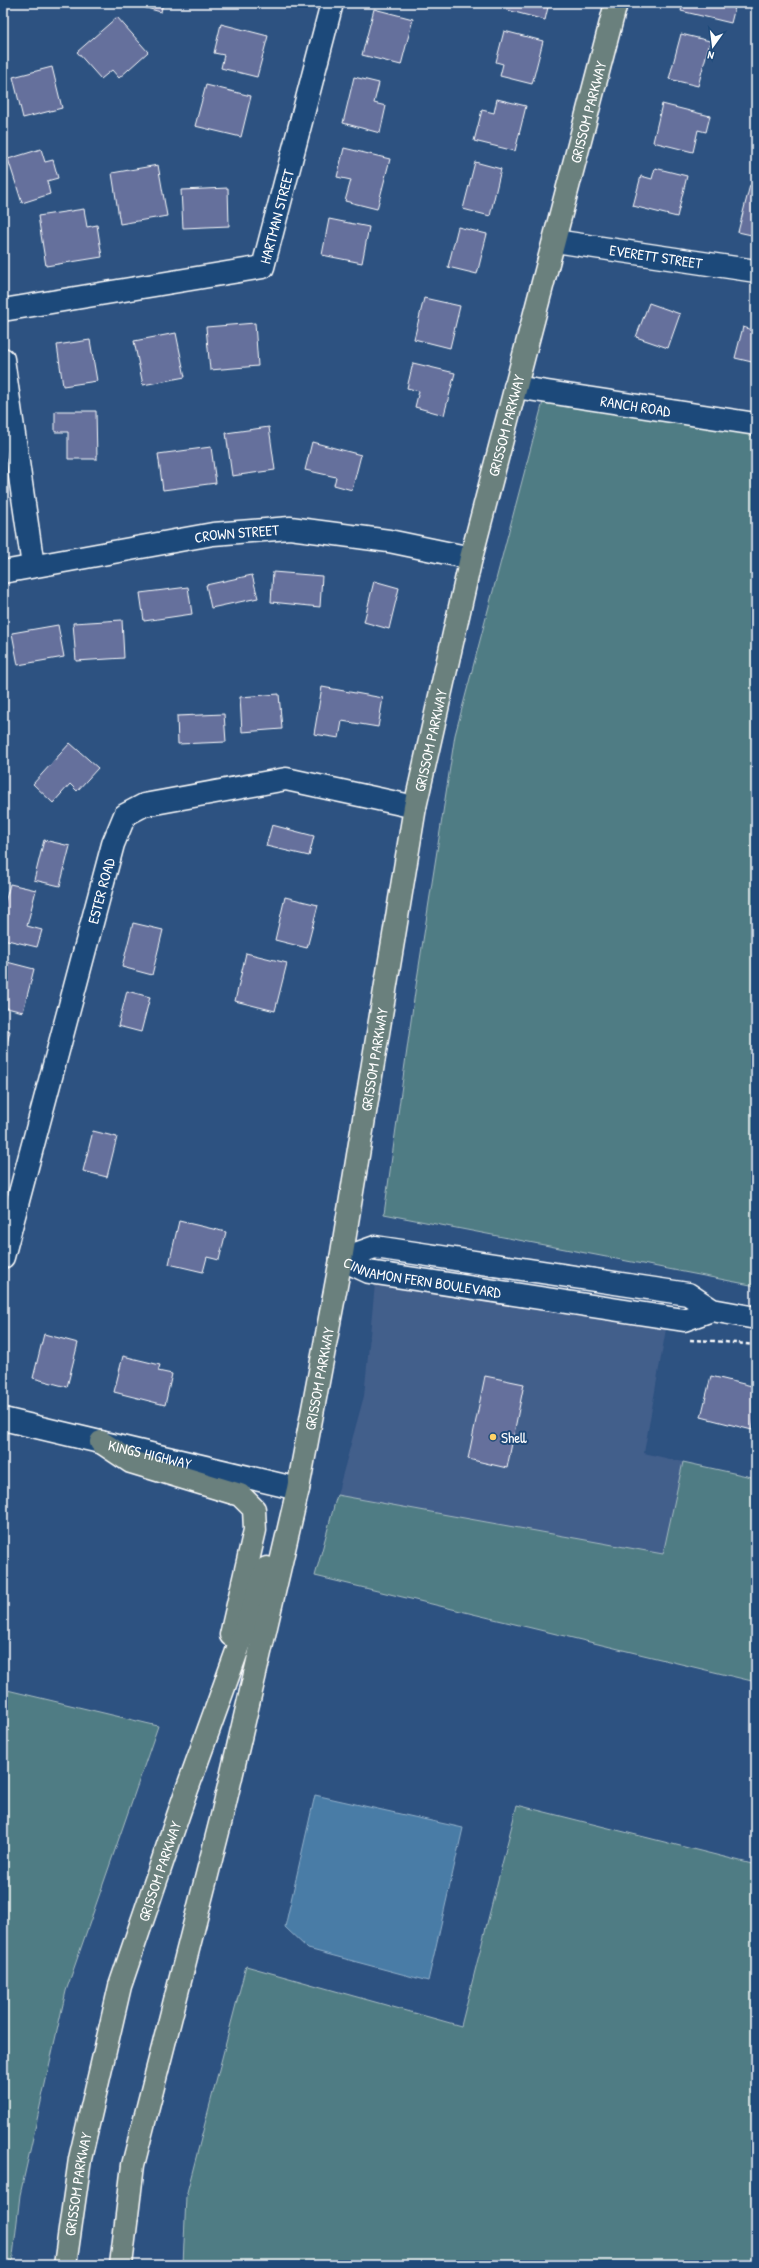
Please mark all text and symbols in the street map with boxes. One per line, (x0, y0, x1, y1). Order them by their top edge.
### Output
north arrow (693, 26, 733, 66)
text: N (706, 48, 715, 63)
street label: GRISSOM PARKWAY (564, 58, 611, 165)
street label: HARTMAN STREET (254, 166, 299, 266)
street label: EVERETT STREET (608, 239, 705, 274)
street label: GRISSOM PARKWAY (482, 372, 529, 478)
street label: RANCH ROAD (599, 390, 673, 421)
street label: CROWN STREET (192, 518, 281, 548)
street label: GRISSOM PARKWAY (408, 687, 452, 794)
street label: ESTER ROAD (82, 855, 120, 926)
street label: GRISSOM PARKWAY (355, 1006, 393, 1113)
street label: CINNAMON FERN BOULEVARD (340, 1251, 503, 1303)
street label: GRISSOM PARKWAY (299, 1325, 339, 1432)
place label: Shell (501, 1427, 527, 1448)
marker: Shell (488, 1432, 498, 1442)
street label: KINGS HIGHWAY (106, 1434, 194, 1474)
street label: GRISSOM PARKWAY (132, 1818, 186, 1924)
street label: GRISSOM PARKWAY (59, 2130, 96, 2237)

